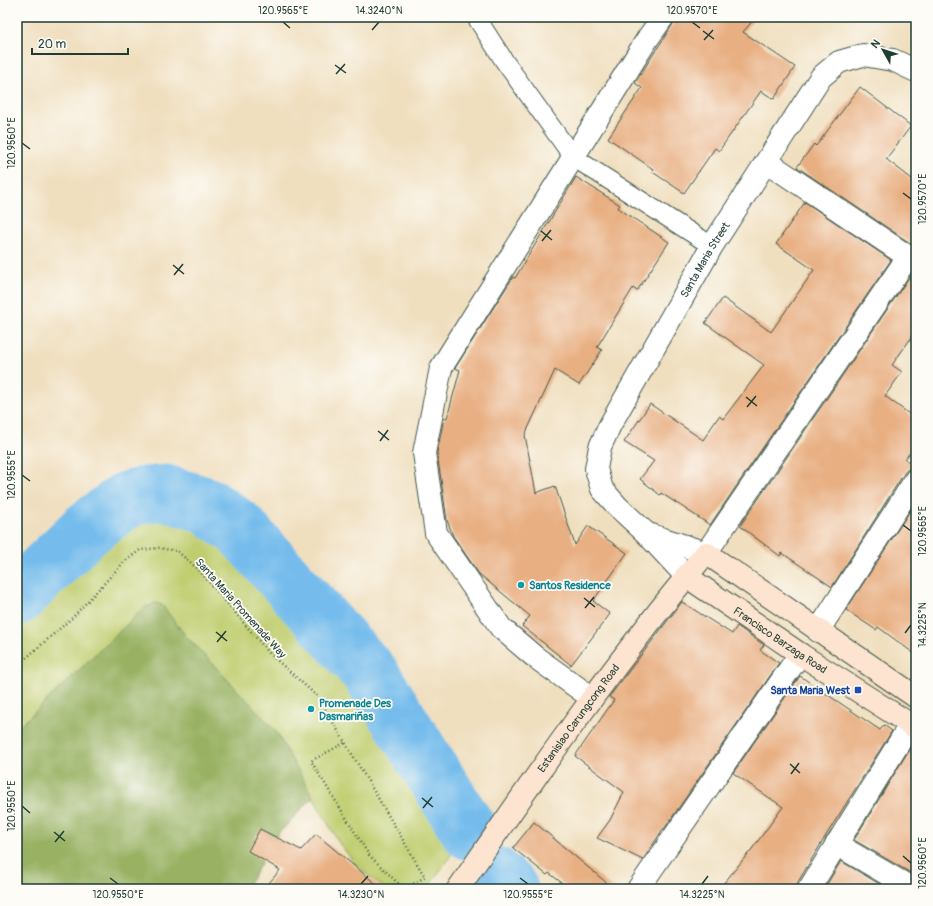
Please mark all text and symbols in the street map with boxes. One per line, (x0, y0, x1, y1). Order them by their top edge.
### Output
text: 120.9565°E (258, 5, 308, 17)
text: 14.3240°N (356, 5, 403, 17)
text: 120.9570°E (667, 5, 717, 17)
scale bar (32, 30, 128, 56)
north arrow (863, 30, 903, 70)
text: 20 m (38, 37, 67, 52)
text: N (868, 37, 883, 51)
text: 120.9560°E (6, 117, 18, 169)
text: 120.9570°E (917, 174, 929, 224)
street label: Santa Maria Street (678, 219, 733, 300)
text: 120.9555°E (6, 450, 18, 500)
text: 120.9565°E (917, 506, 929, 556)
street label: Santa Maria Promenade Way (192, 556, 289, 661)
place label: Santos Residence (529, 579, 611, 592)
marker: Santos Residence (516, 580, 526, 590)
text: 14.3225°N (917, 602, 929, 648)
street label: Francisco Barzaga Road (731, 604, 829, 677)
street label: Estanislao Carungcong Road (535, 662, 622, 775)
place label: Santa Maria West (770, 684, 851, 697)
marker: Santa Maria West (853, 685, 863, 695)
place label: Promenade Des Dasmariñas (319, 697, 391, 723)
marker: Promenade Des Dasmariñas (306, 704, 316, 714)
text: 120.9550°E (6, 781, 18, 831)
text: 120.9560°E (917, 837, 929, 889)
text: 120.9550°E (93, 889, 143, 901)
text: 14.3230°N (338, 889, 384, 901)
text: 120.9555°E (503, 889, 553, 901)
text: 14.3225°N (679, 889, 725, 901)

